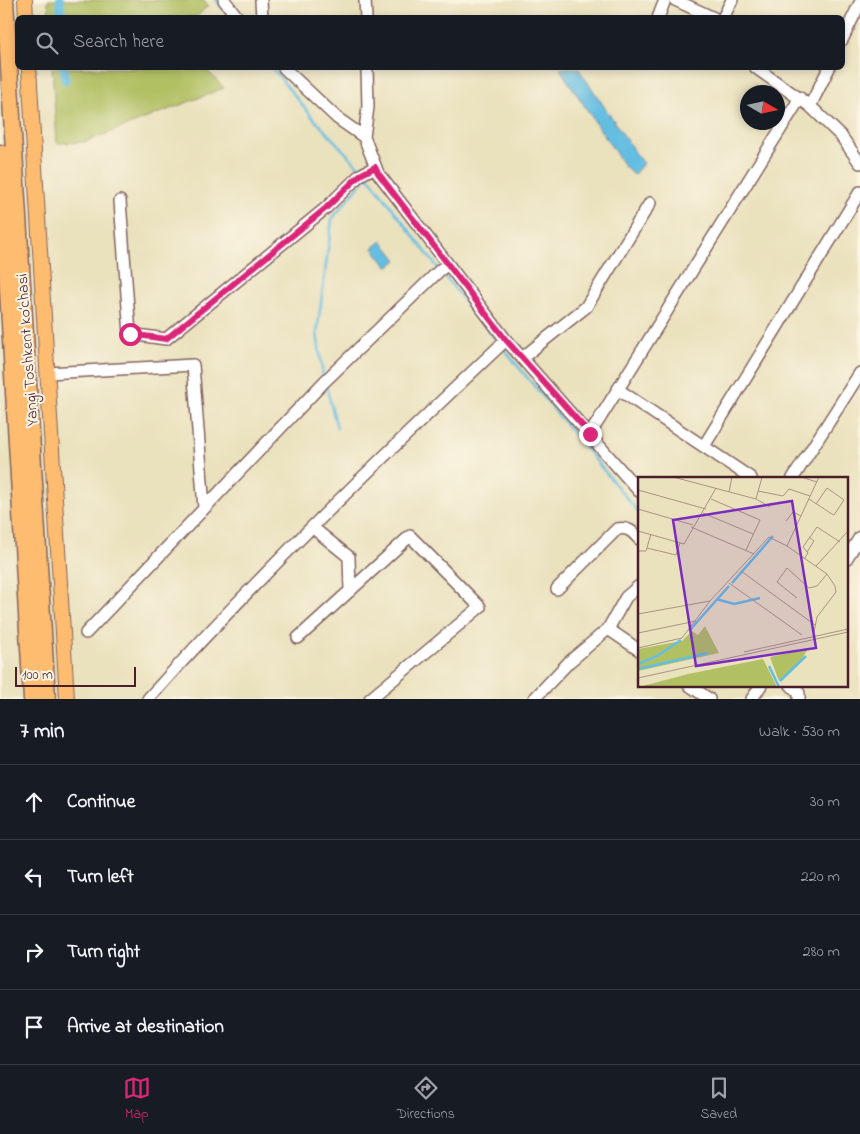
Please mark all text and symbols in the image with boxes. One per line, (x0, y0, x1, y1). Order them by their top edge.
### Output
search box (15, 15, 845, 70)
icon: search (33, 29, 61, 57)
text: Search here (73, 29, 164, 56)
north arrow (740, 85, 785, 130)
street label: Yangi Toshkent ko‘chasi (11, 272, 45, 427)
route start (119, 323, 142, 346)
route end (579, 423, 602, 446)
inset map (638, 477, 848, 686)
scale bar (15, 664, 136, 687)
text: 100 m (22, 665, 53, 686)
text: 7 min (20, 717, 64, 747)
text: Walk · 530 m (759, 720, 840, 744)
icon: ahead (20, 788, 48, 816)
text: Continue (67, 789, 135, 816)
text: 30 m (810, 790, 840, 814)
icon: left (20, 863, 48, 891)
text: Turn left (67, 864, 134, 891)
text: 220 m (801, 865, 840, 889)
icon: right (20, 938, 48, 966)
text: Turn right (67, 939, 140, 966)
text: 280 m (803, 940, 840, 964)
icon: arrive (20, 1013, 48, 1041)
text: Arrive at destination (67, 1014, 224, 1041)
tab: Map (123, 1074, 151, 1125)
tab: Directions (397, 1074, 455, 1125)
tab: Saved (701, 1074, 737, 1125)

